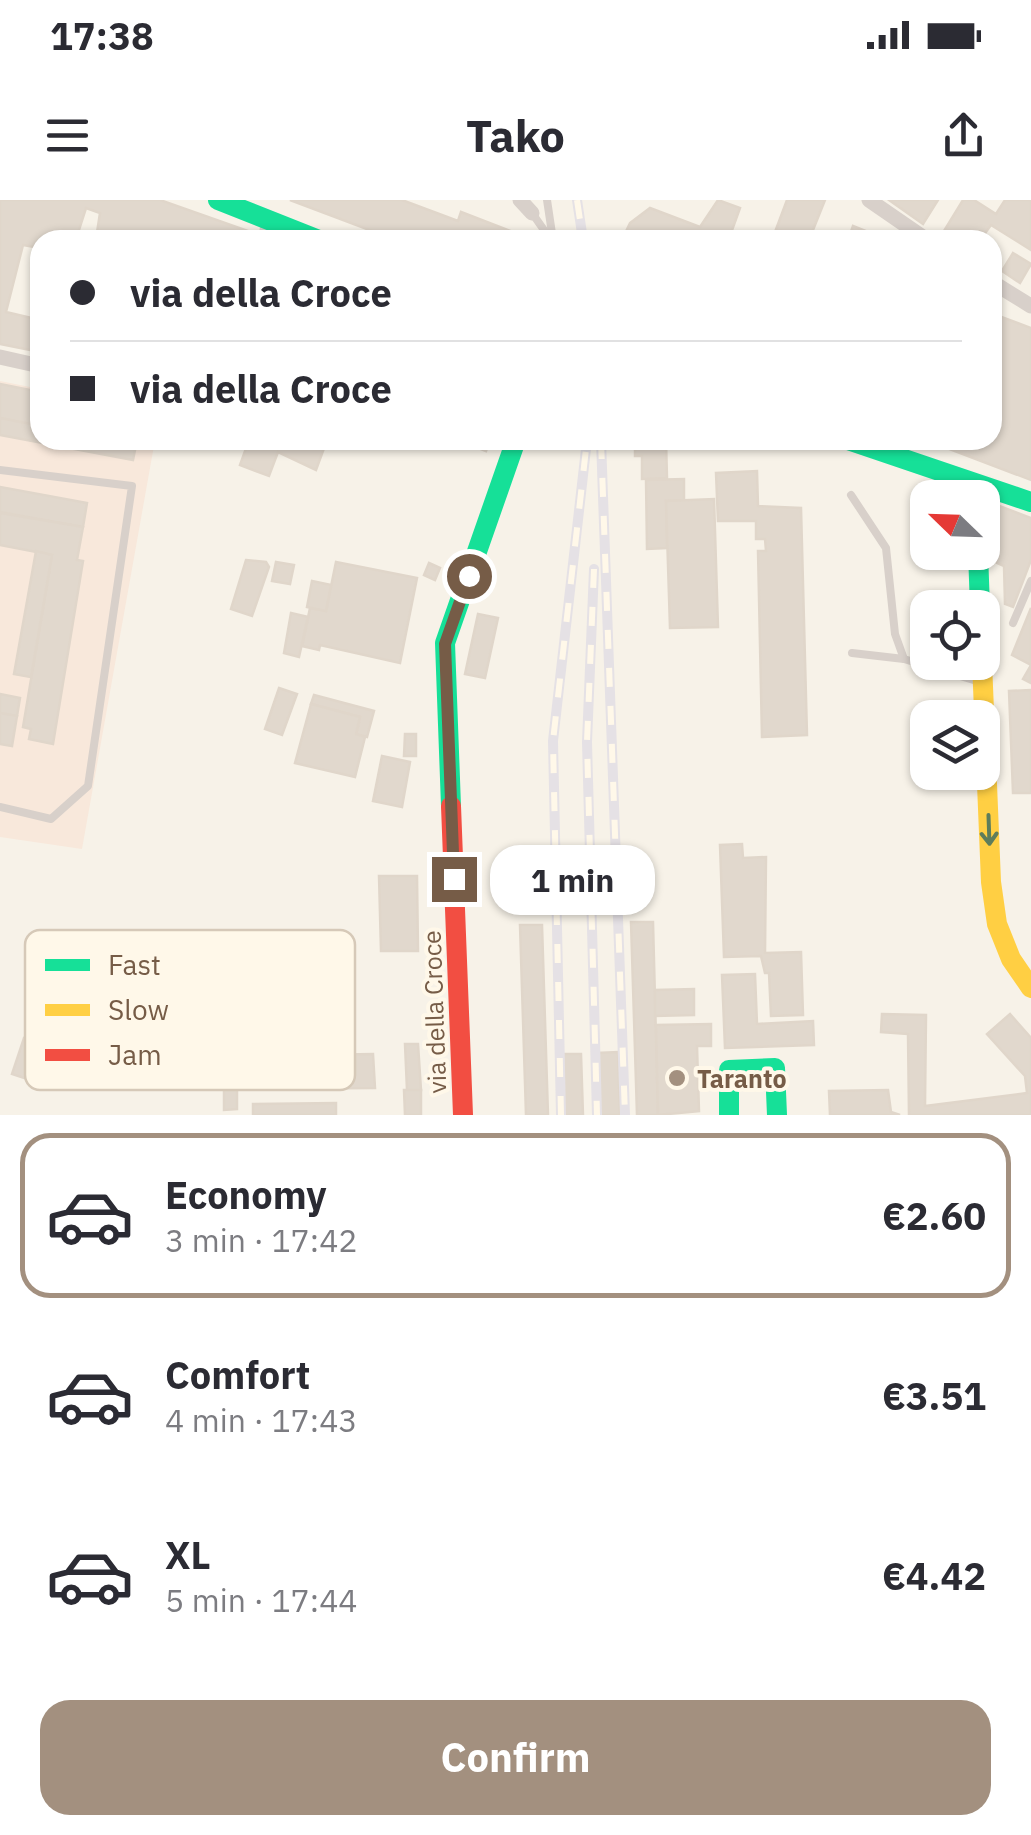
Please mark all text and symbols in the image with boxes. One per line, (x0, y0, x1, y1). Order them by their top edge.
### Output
text: 17:38 (50, 11, 154, 60)
text: Tako (466, 106, 565, 164)
icon: menu (40, 108, 95, 163)
icon: share (936, 108, 991, 163)
text: via della Croce (130, 268, 392, 317)
text: via della Croce (130, 364, 392, 413)
north arrow (910, 480, 1000, 570)
map controls (910, 480, 1000, 790)
route start (447, 554, 492, 599)
button: locate (910, 590, 1000, 680)
button: layers (910, 700, 1000, 790)
one-way arrow (979, 813, 998, 845)
callout: 1 min (489, 844, 654, 914)
route end (432, 857, 477, 902)
text: 1 min (531, 859, 614, 901)
legend (25, 930, 355, 1090)
street label: via della Croce (415, 930, 453, 1094)
text: Fast (108, 946, 161, 983)
text: Slow (108, 991, 169, 1028)
text: Jam (108, 1036, 162, 1073)
place label: Taranto (697, 1062, 787, 1095)
marker: Taranto (666, 1067, 688, 1089)
text: Economy (165, 1170, 327, 1219)
icon: car (45, 1171, 135, 1261)
text: €2.60 (882, 1191, 986, 1240)
text: 3 min · 17:42 (165, 1219, 358, 1261)
text: Comfort (165, 1350, 310, 1399)
icon: car (45, 1351, 135, 1441)
text: €3.51 (882, 1371, 986, 1420)
text: 4 min · 17:43 (165, 1399, 358, 1441)
text: XL (165, 1530, 211, 1579)
icon: car (45, 1531, 135, 1621)
text: €4.42 (882, 1551, 986, 1600)
text: 5 min · 17:44 (165, 1579, 358, 1621)
button: Confirm (40, 1700, 991, 1815)

